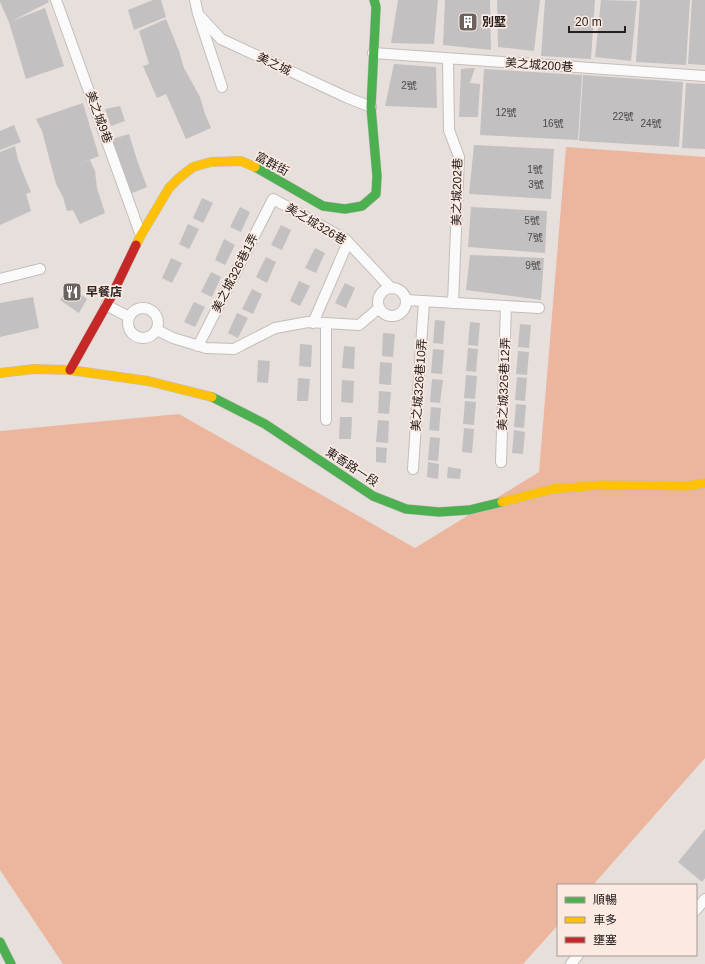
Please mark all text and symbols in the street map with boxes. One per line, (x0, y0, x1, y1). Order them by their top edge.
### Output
scale bar (569, 8, 625, 34)
building icon: 別墅 (457, 11, 479, 33)
place label: 別墅 (482, 15, 506, 29)
text: 20 m (575, 15, 602, 29)
street label: 美之城 (255, 50, 293, 78)
street label: 美之城200巷 (505, 56, 573, 74)
house number: 2號 (401, 80, 417, 91)
street label: 美之城9巷 (83, 89, 115, 145)
house number: 12號 (495, 107, 517, 118)
house number: 22號 (612, 111, 634, 122)
house number: 16號 (542, 118, 564, 129)
house number: 24號 (640, 118, 662, 129)
street label: 富群街 (253, 149, 291, 179)
street label: 美之城202巷 (449, 158, 465, 226)
house number: 1號 (527, 164, 543, 175)
house number: 3號 (528, 179, 544, 190)
street label: 美之城326巷 (283, 200, 349, 248)
house number: 5號 (524, 215, 540, 226)
street label: 美之城326巷1弄 (209, 231, 261, 315)
house number: 7號 (527, 232, 543, 243)
house number: 9號 (525, 260, 541, 271)
restaurant icon: 早餐店 (61, 281, 83, 303)
place label: 早餐店 (86, 285, 122, 299)
street label: 美之城326巷12弄 (495, 337, 513, 431)
street label: 美之城326巷10弄 (409, 338, 429, 432)
street label: 東香路一段 (323, 445, 381, 489)
legend (557, 884, 697, 956)
text: 順暢 (593, 893, 617, 907)
text: 車多 (593, 913, 617, 927)
text: 壅塞 (593, 933, 617, 947)

